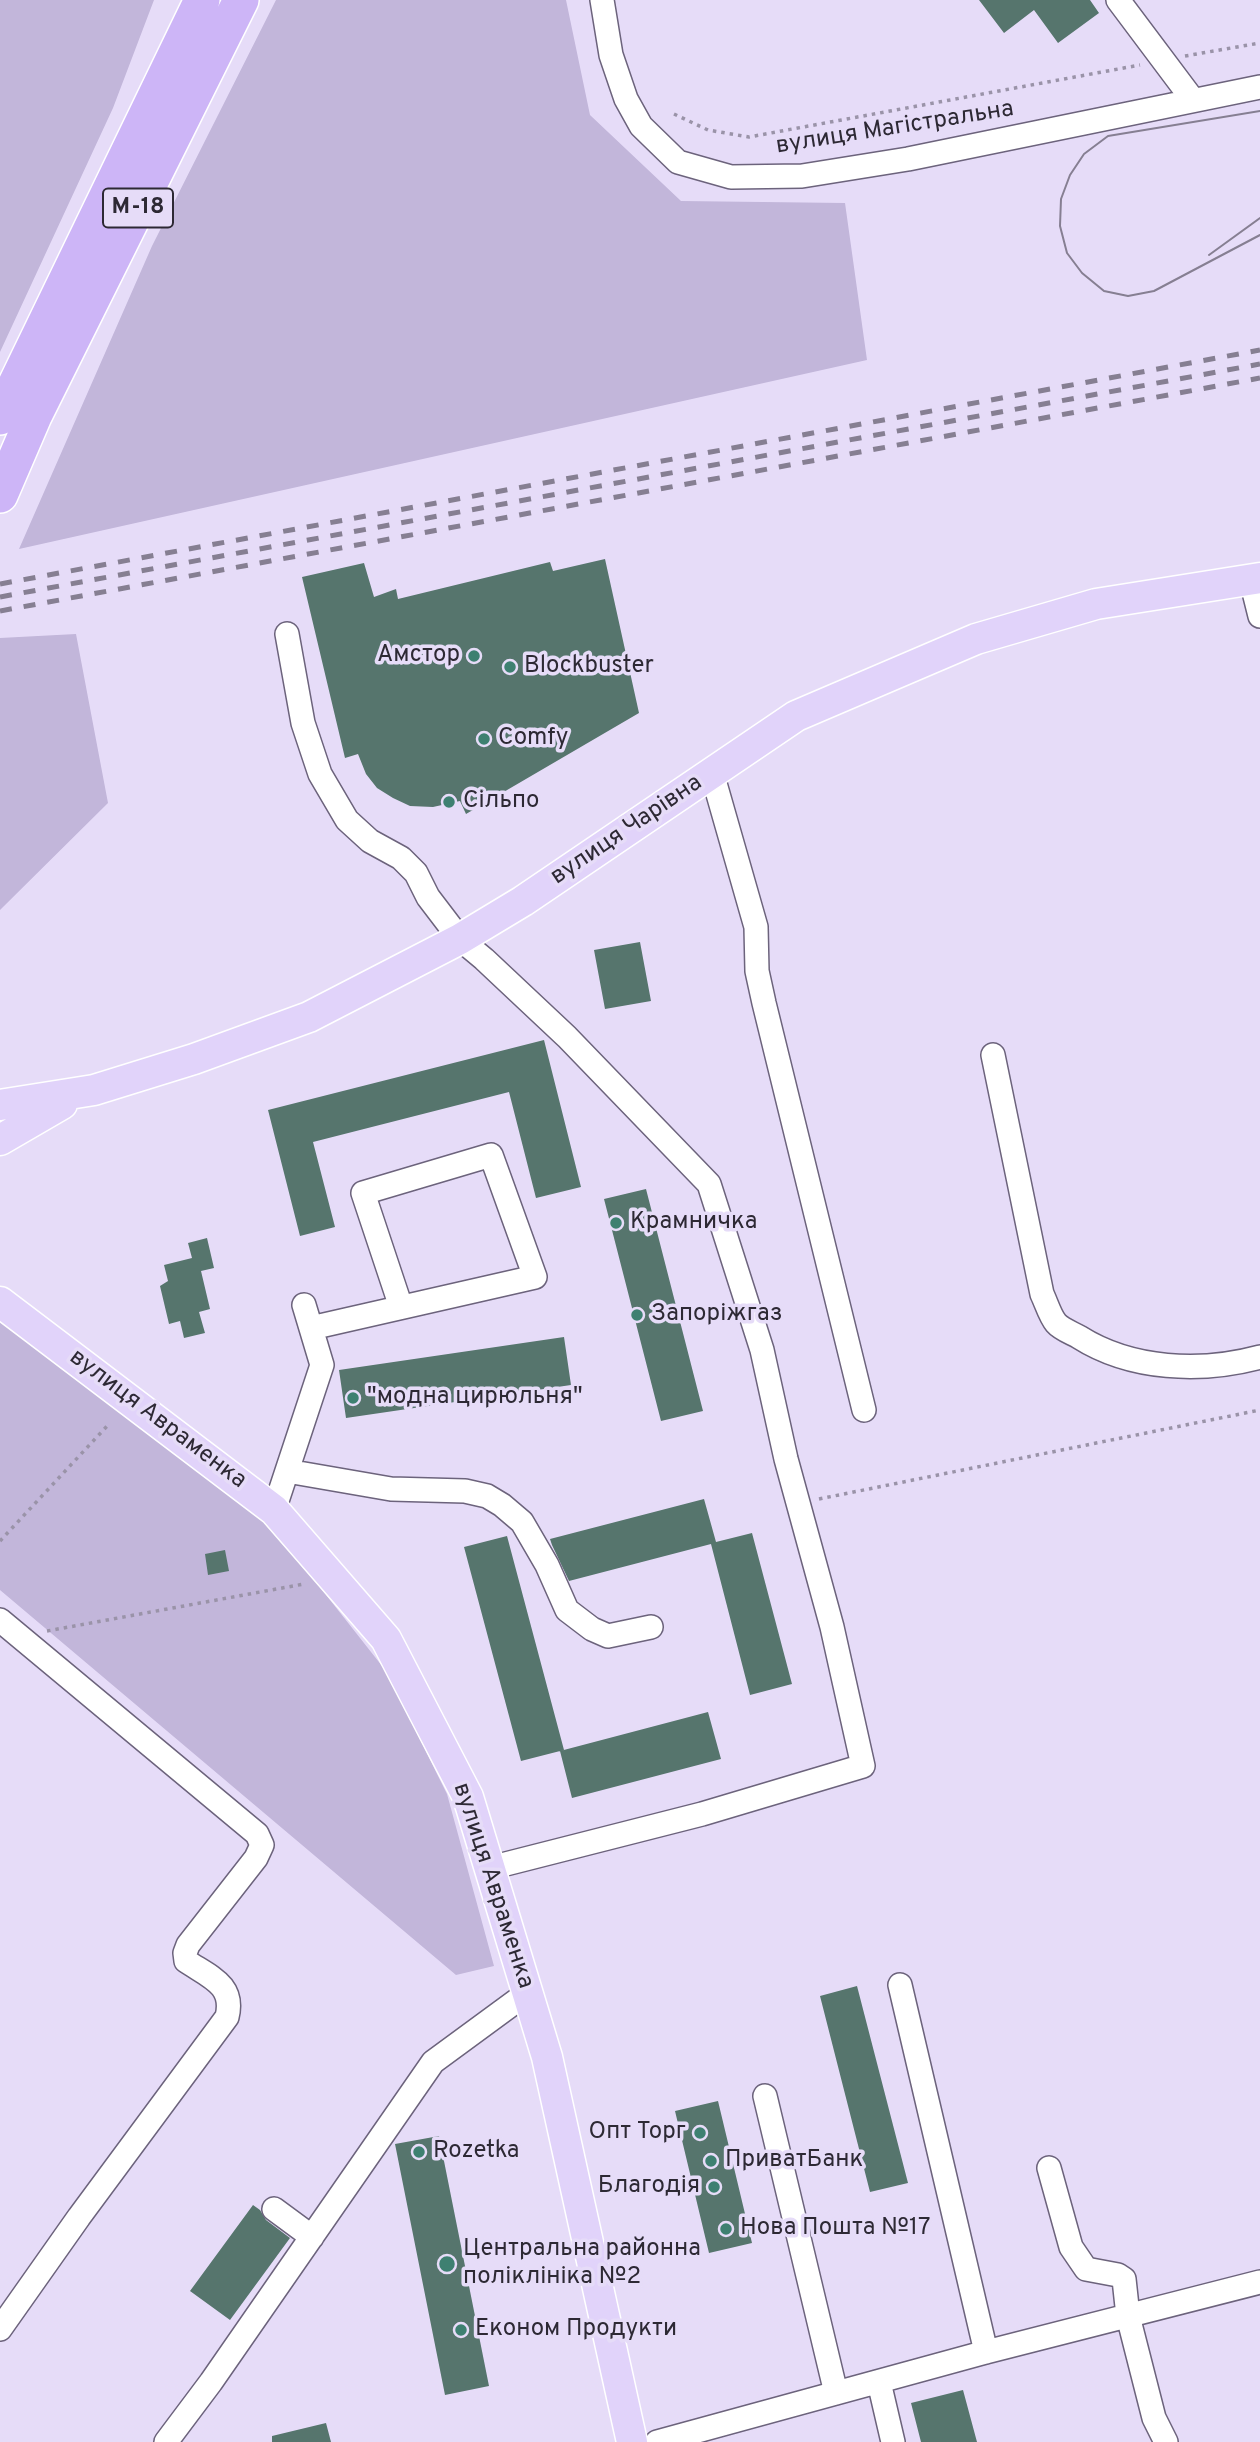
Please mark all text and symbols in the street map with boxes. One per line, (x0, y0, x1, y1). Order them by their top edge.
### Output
street label: вулиця Магістральна (774, 96, 1016, 162)
road number: М-18 (103, 188, 173, 228)
place label: Амстор (377, 642, 460, 670)
marker: Амстор (466, 648, 482, 664)
place label: Blockbuster (524, 653, 654, 681)
marker: Blockbuster (502, 659, 518, 675)
place label: Comfy (498, 725, 568, 753)
marker: Comfy (476, 731, 492, 747)
street label: вулиця Чарівна (546, 770, 708, 892)
place label: Сільпо (463, 788, 540, 816)
marker: Сільпо (441, 794, 457, 810)
place label: Крамничка (630, 1209, 757, 1237)
marker: Крамничка (608, 1215, 624, 1231)
place label: Запоріжгаз (651, 1301, 783, 1329)
marker: Запоріжгаз (629, 1307, 645, 1323)
street label: вулиця Авраменка (63, 1344, 251, 1496)
place label: "модна цирюльня" (367, 1384, 583, 1412)
marker: "модна цирюльня" (345, 1390, 361, 1406)
street label: вулиця Авраменка (445, 1780, 539, 1992)
place label: Опт Торг (589, 2119, 686, 2147)
marker: Опт Торг (692, 2125, 708, 2141)
place label: Rozetka (433, 2138, 519, 2166)
marker: Rozetka (411, 2144, 427, 2160)
place label: ПриватБанк (725, 2147, 863, 2175)
marker: ПриватБанк (703, 2153, 719, 2169)
place label: Благодія (598, 2173, 700, 2201)
marker: Благодія (706, 2179, 722, 2195)
place label: Нова Пошта №17 (740, 2215, 930, 2243)
marker: Нова Пошта №17 (718, 2221, 734, 2237)
place label: Центральна районна поліклініка №2 (463, 2236, 701, 2292)
marker: Центральна районна поліклініка №2 (437, 2254, 457, 2274)
place label: Економ Продукти (475, 2316, 677, 2344)
marker: Економ Продукти (453, 2322, 469, 2338)

